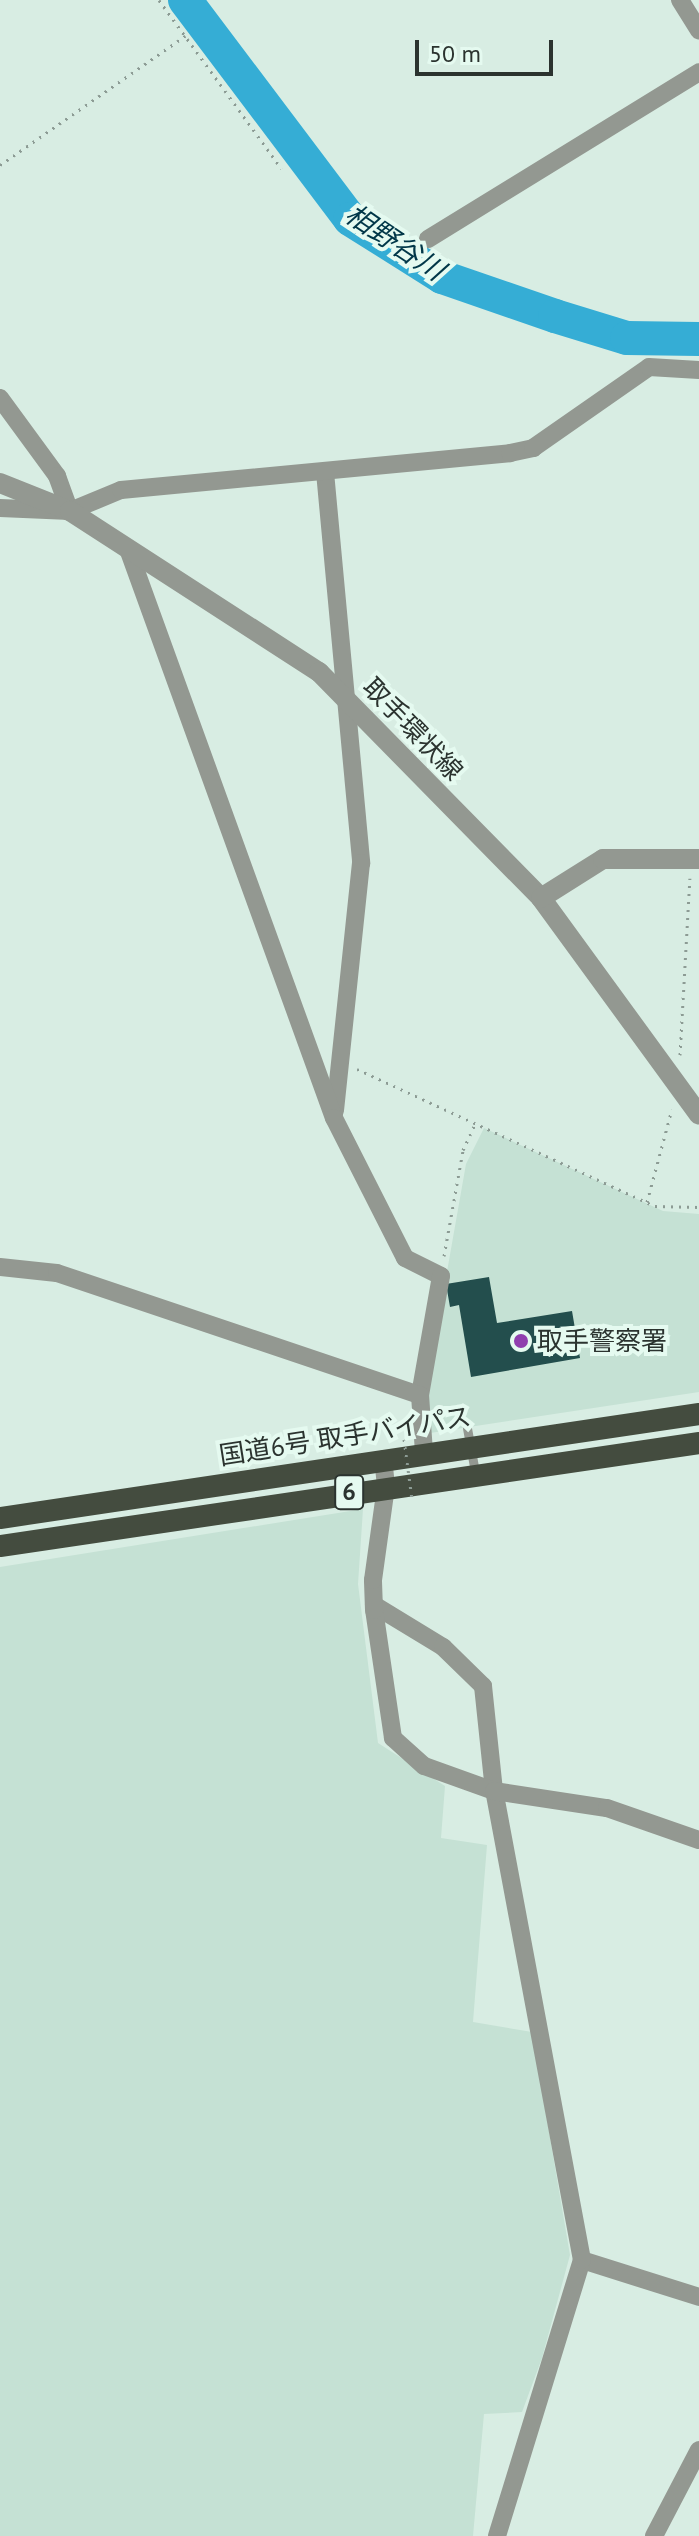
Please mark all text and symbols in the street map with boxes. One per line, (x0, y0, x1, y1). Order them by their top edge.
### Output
scale bar (419, 24, 557, 74)
text: 50 m (429, 38, 481, 69)
water label: 相野谷川 (339, 197, 451, 287)
street label: 取手環状線 (357, 671, 469, 787)
place label: 取手警察署 (537, 1325, 667, 1357)
marker: 取手警察署 (512, 1332, 530, 1350)
street label: 国道6号 取手バイパス (217, 1401, 473, 1471)
road number: 6 (333, 1472, 365, 1512)

